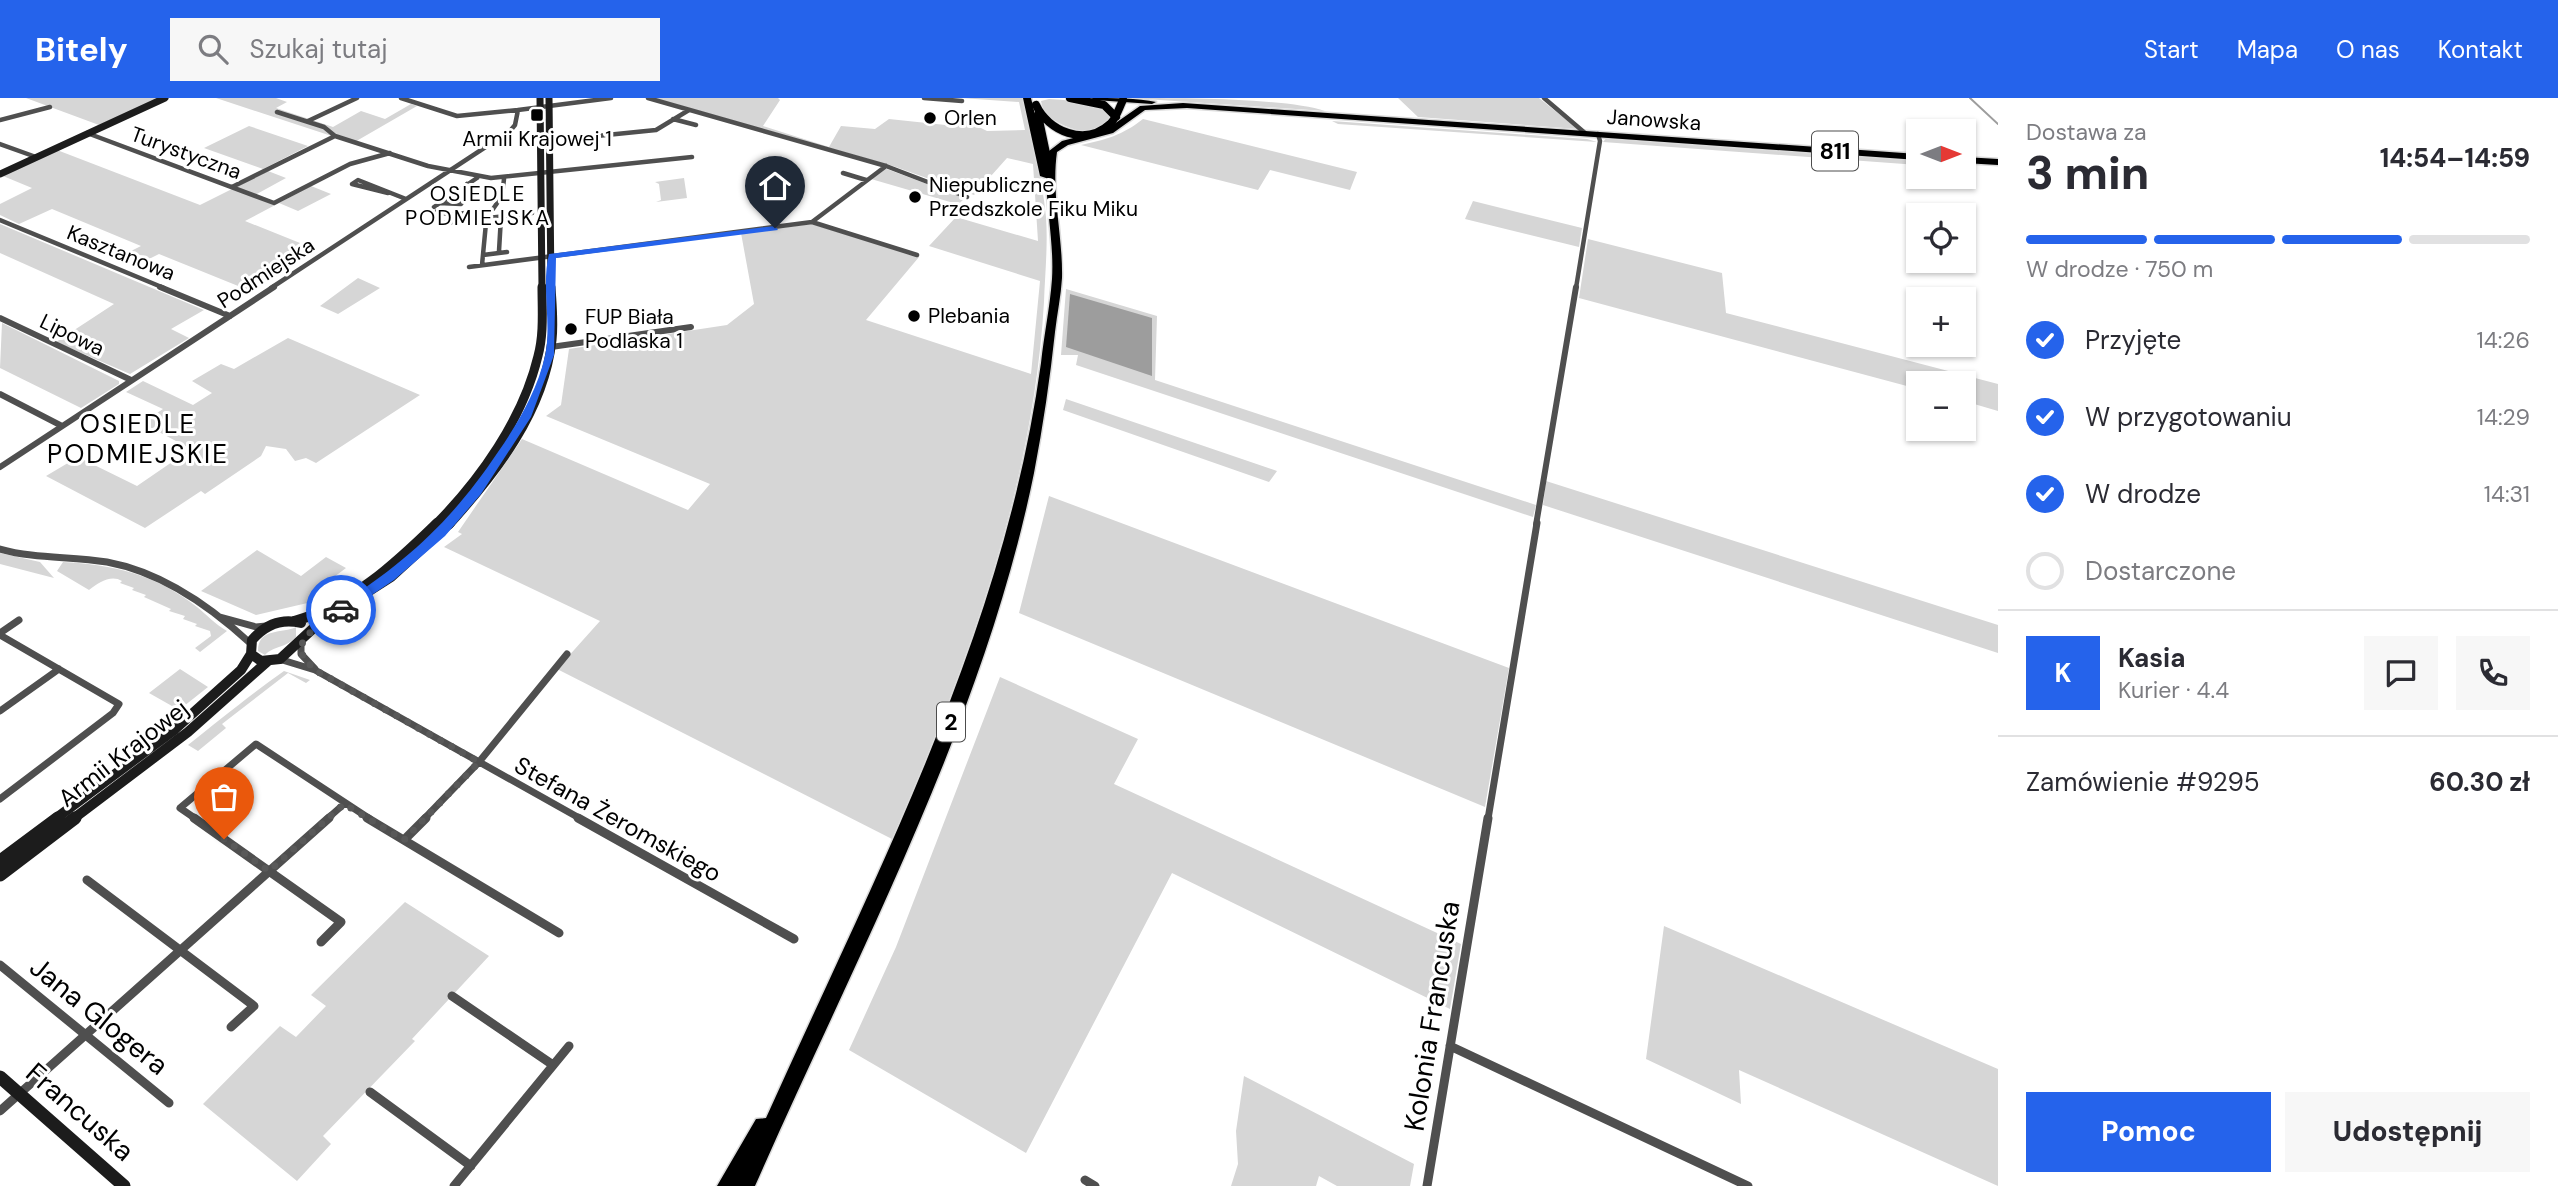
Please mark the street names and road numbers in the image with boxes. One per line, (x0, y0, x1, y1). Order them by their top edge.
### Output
street label: Janowska (1606, 103, 1702, 137)
street label: Turystyczna (127, 120, 245, 186)
road number: 811 (1812, 132, 1858, 170)
street label: Kasztanowa (63, 219, 179, 287)
street label: Podmiejska (212, 231, 320, 315)
street label: Lipowa (35, 307, 109, 363)
street label: Armii Krajowej (52, 692, 194, 814)
road number: 2 (937, 702, 965, 742)
street label: Stefana Żeromskiego (509, 749, 727, 889)
street label: Kolonia Francuska (1396, 898, 1468, 1134)
street label: Jana Glogera (22, 949, 176, 1083)
street label: Francuska (18, 1055, 142, 1169)

